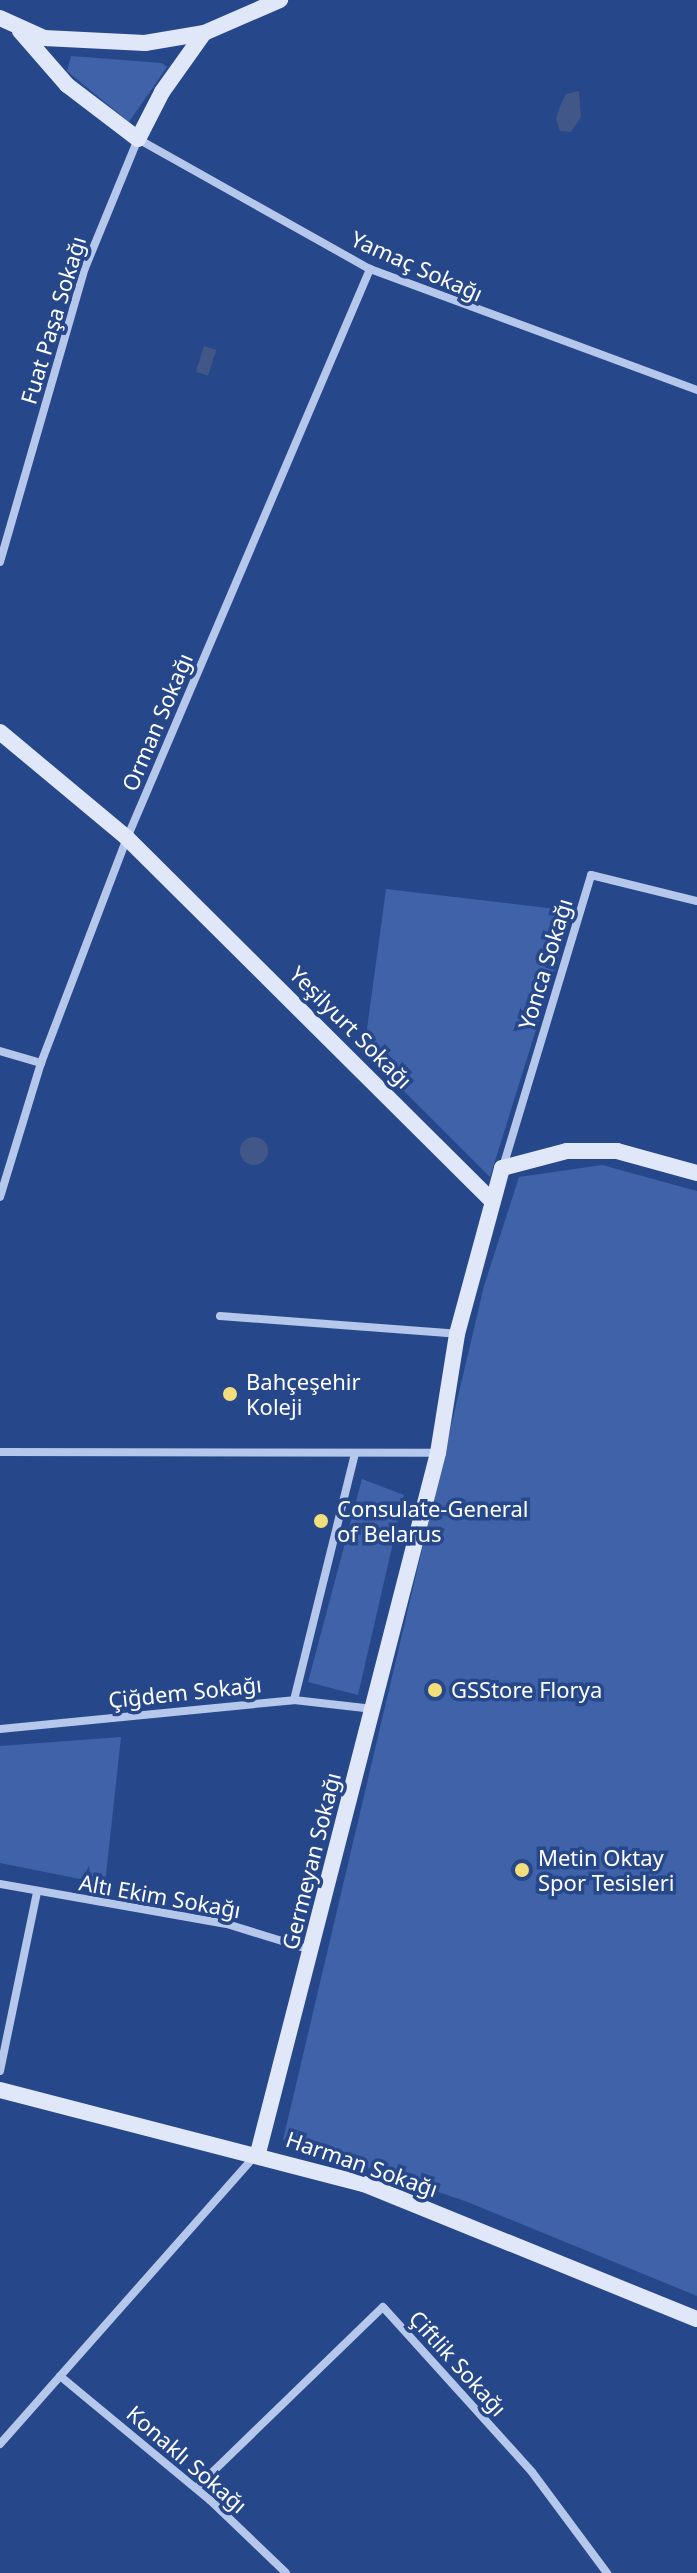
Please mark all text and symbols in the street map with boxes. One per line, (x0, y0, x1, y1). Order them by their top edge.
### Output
street label: Yamaç Sokağı (347, 225, 487, 307)
street label: Fuat Paşa Sokağı (15, 233, 91, 407)
street label: Orman Sokağı (116, 649, 198, 795)
street label: Yonca Sokağı (513, 895, 577, 1033)
street label: Yeşilyurt Sokağı (284, 960, 418, 1094)
place label: Bahçeşehir Koleji (246, 1368, 361, 1420)
marker: Bahçeşehir Koleji (221, 1385, 239, 1403)
place label: Consulate-General of Belarus (337, 1495, 528, 1546)
marker: Consulate-General of Belarus (312, 1512, 330, 1530)
street label: Çiğdem Sokağı (107, 1671, 263, 1713)
place label: GSStore Florya (451, 1677, 602, 1703)
marker: GSStore Florya (426, 1681, 444, 1699)
street label: Germeyan Sokağı (276, 1770, 346, 1952)
place label: Metin Oktay Spor Tesisleri (538, 1844, 674, 1896)
marker: Metin Oktay Spor Tesisleri (513, 1861, 531, 1879)
street label: Altı Ekim Sokağı (77, 1869, 243, 1923)
street label: Harman Sokağı (283, 2126, 441, 2202)
street label: Çiftlik Sokağı (404, 2305, 512, 2421)
street label: Konaklı Sokağı (122, 2400, 252, 2518)

